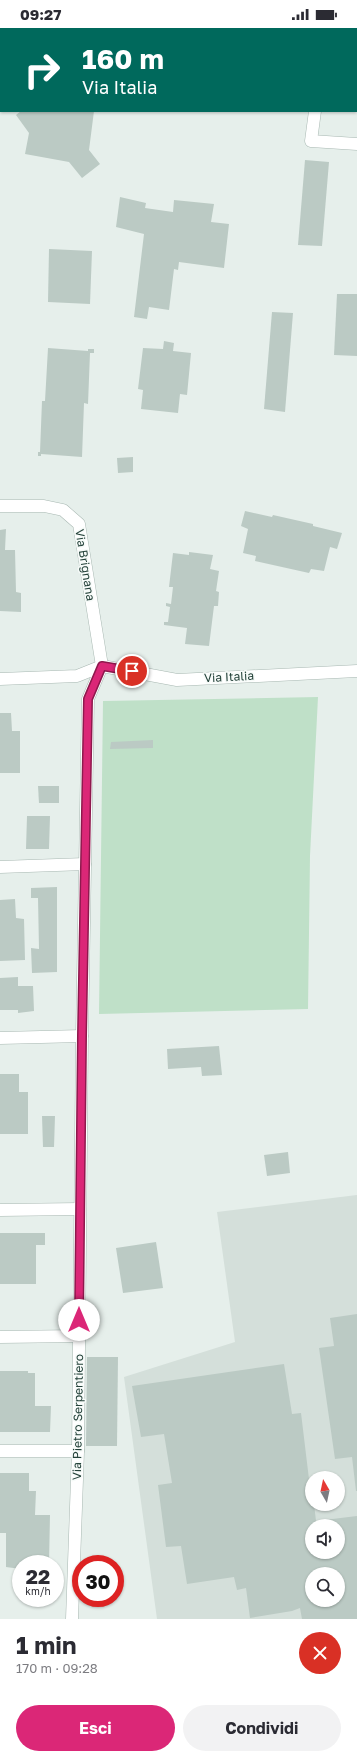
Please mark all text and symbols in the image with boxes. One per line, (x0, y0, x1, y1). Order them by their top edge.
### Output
text: 09:27 (20, 5, 61, 23)
text: 160 m (82, 42, 164, 75)
icon: right (16, 44, 68, 96)
text: Via Italia (82, 76, 157, 98)
street label: Via Brignana (72, 528, 99, 602)
pin (115, 654, 149, 688)
icon: arrive (121, 660, 143, 682)
street label: Via Italia (203, 668, 254, 685)
position arrow (58, 1299, 100, 1341)
street label: Via Pietro Serpentiero (69, 1354, 86, 1480)
north arrow (305, 1471, 345, 1511)
map controls (305, 1471, 345, 1607)
button: sound (305, 1519, 345, 1559)
speed limit sign: 30 (72, 1555, 124, 1607)
text: 22 (26, 1564, 50, 1588)
button: search (305, 1567, 345, 1607)
text: km/h (25, 1585, 51, 1597)
text: 1 min (16, 1630, 76, 1659)
button: close (299, 1632, 341, 1674)
text: 170 m · 09:28 (16, 1660, 98, 1676)
button: Esci (16, 1705, 175, 1751)
button: Condividi (183, 1705, 341, 1751)

